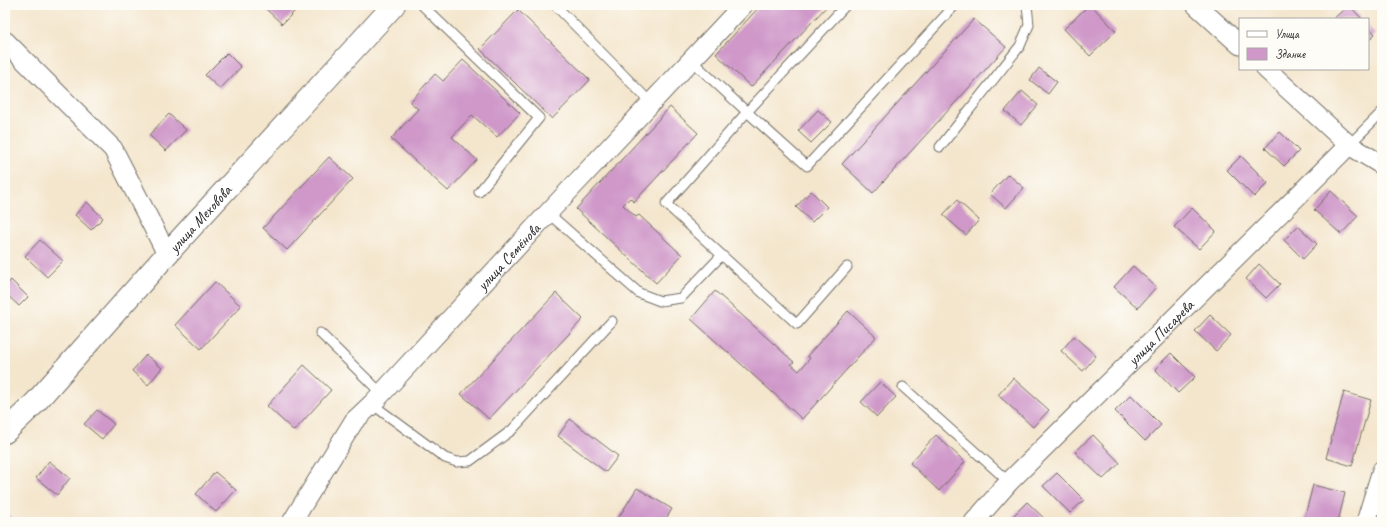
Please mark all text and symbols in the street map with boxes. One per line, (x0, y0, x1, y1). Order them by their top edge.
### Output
legend (1239, 18, 1369, 70)
text: Улица (1275, 26, 1300, 42)
text: Здание (1275, 46, 1306, 62)
street label: улица Меховова (164, 180, 237, 258)
street label: улица Семёнова (472, 218, 546, 296)
street label: улица Писарева (1123, 295, 1199, 371)

